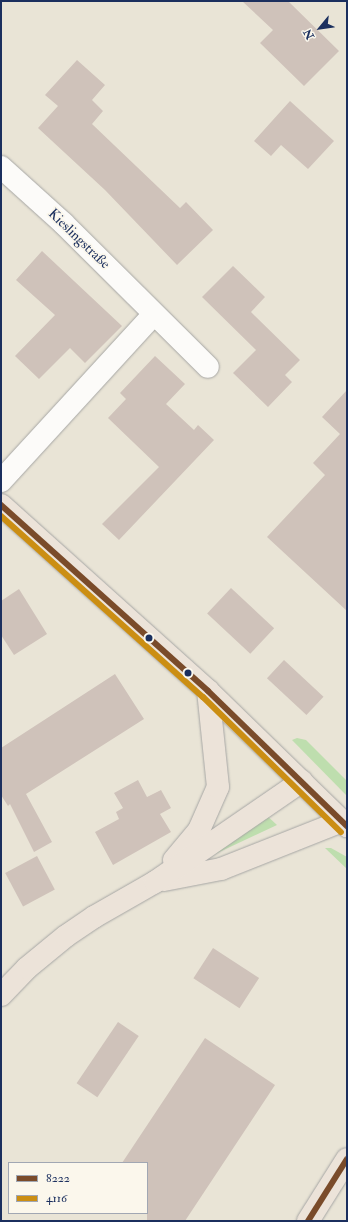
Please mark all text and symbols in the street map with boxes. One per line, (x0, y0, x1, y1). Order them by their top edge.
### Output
north arrow (300, 8, 340, 48)
text: N (301, 27, 317, 42)
street label: Kieslingstraße (45, 205, 113, 273)
unlabelled marker (144, 633, 154, 643)
unlabelled marker (183, 668, 193, 678)
legend (8, 1162, 148, 1214)
text: 8222 (46, 1171, 70, 1186)
text: 4116 (46, 1191, 67, 1206)

